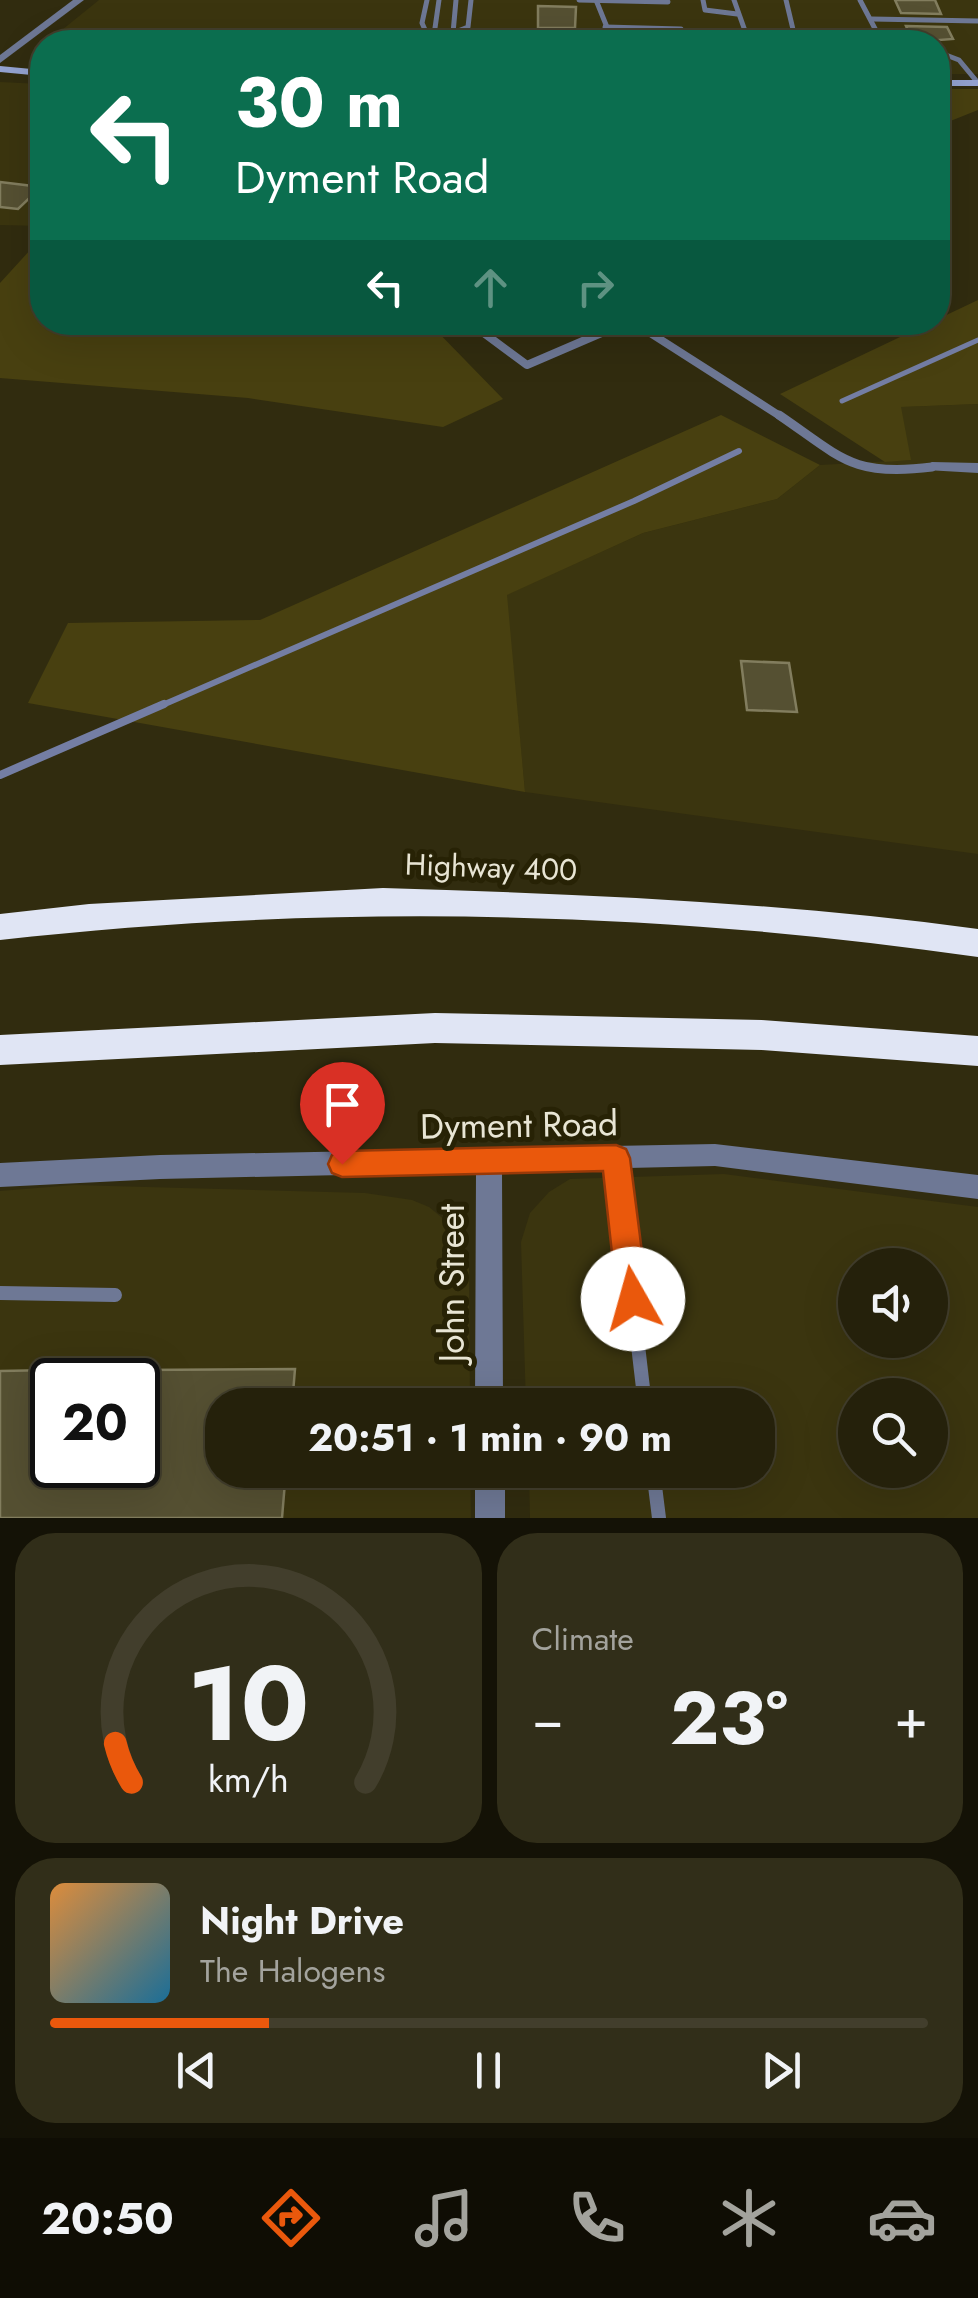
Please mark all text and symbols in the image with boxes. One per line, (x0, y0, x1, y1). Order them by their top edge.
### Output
text: 30 m (235, 52, 403, 153)
icon: left (70, 70, 200, 200)
text: Dyment Road (235, 145, 489, 210)
icon: left (358, 260, 413, 315)
icon: ahead (463, 260, 518, 315)
icon: right (568, 260, 623, 315)
street label: Highway 400 (404, 843, 578, 891)
pin (300, 1062, 385, 1165)
icon: arrive (315, 1077, 370, 1132)
street label: Dyment Road (420, 1098, 618, 1152)
street label: John Street (427, 1203, 477, 1366)
position arrow (581, 1247, 685, 1351)
map controls (838, 1248, 948, 1488)
button: sound (838, 1248, 948, 1358)
speed limit sign: 20 (30, 1358, 160, 1488)
button: search (838, 1378, 948, 1488)
text: 20:51 · 1 min · 90 m (308, 1410, 672, 1465)
text: Climate (532, 1616, 634, 1662)
text: 10 (187, 1629, 309, 1779)
text: 23° (670, 1664, 788, 1772)
text: − (532, 1679, 564, 1759)
text: + (894, 1679, 928, 1759)
text: km/h (208, 1754, 289, 1805)
text: Night Drive (200, 1893, 404, 1948)
text: The Halogens (200, 1948, 385, 1994)
icon: previous (169, 2043, 224, 2098)
icon: pause (461, 2043, 516, 2098)
icon: next (754, 2043, 809, 2098)
icon: directions (256, 2183, 326, 2253)
icon: music (409, 2183, 479, 2253)
icon: phone (562, 2183, 632, 2253)
icon: climate (714, 2183, 784, 2253)
icon: car (867, 2183, 937, 2253)
text: 20:50 (41, 2186, 174, 2251)

